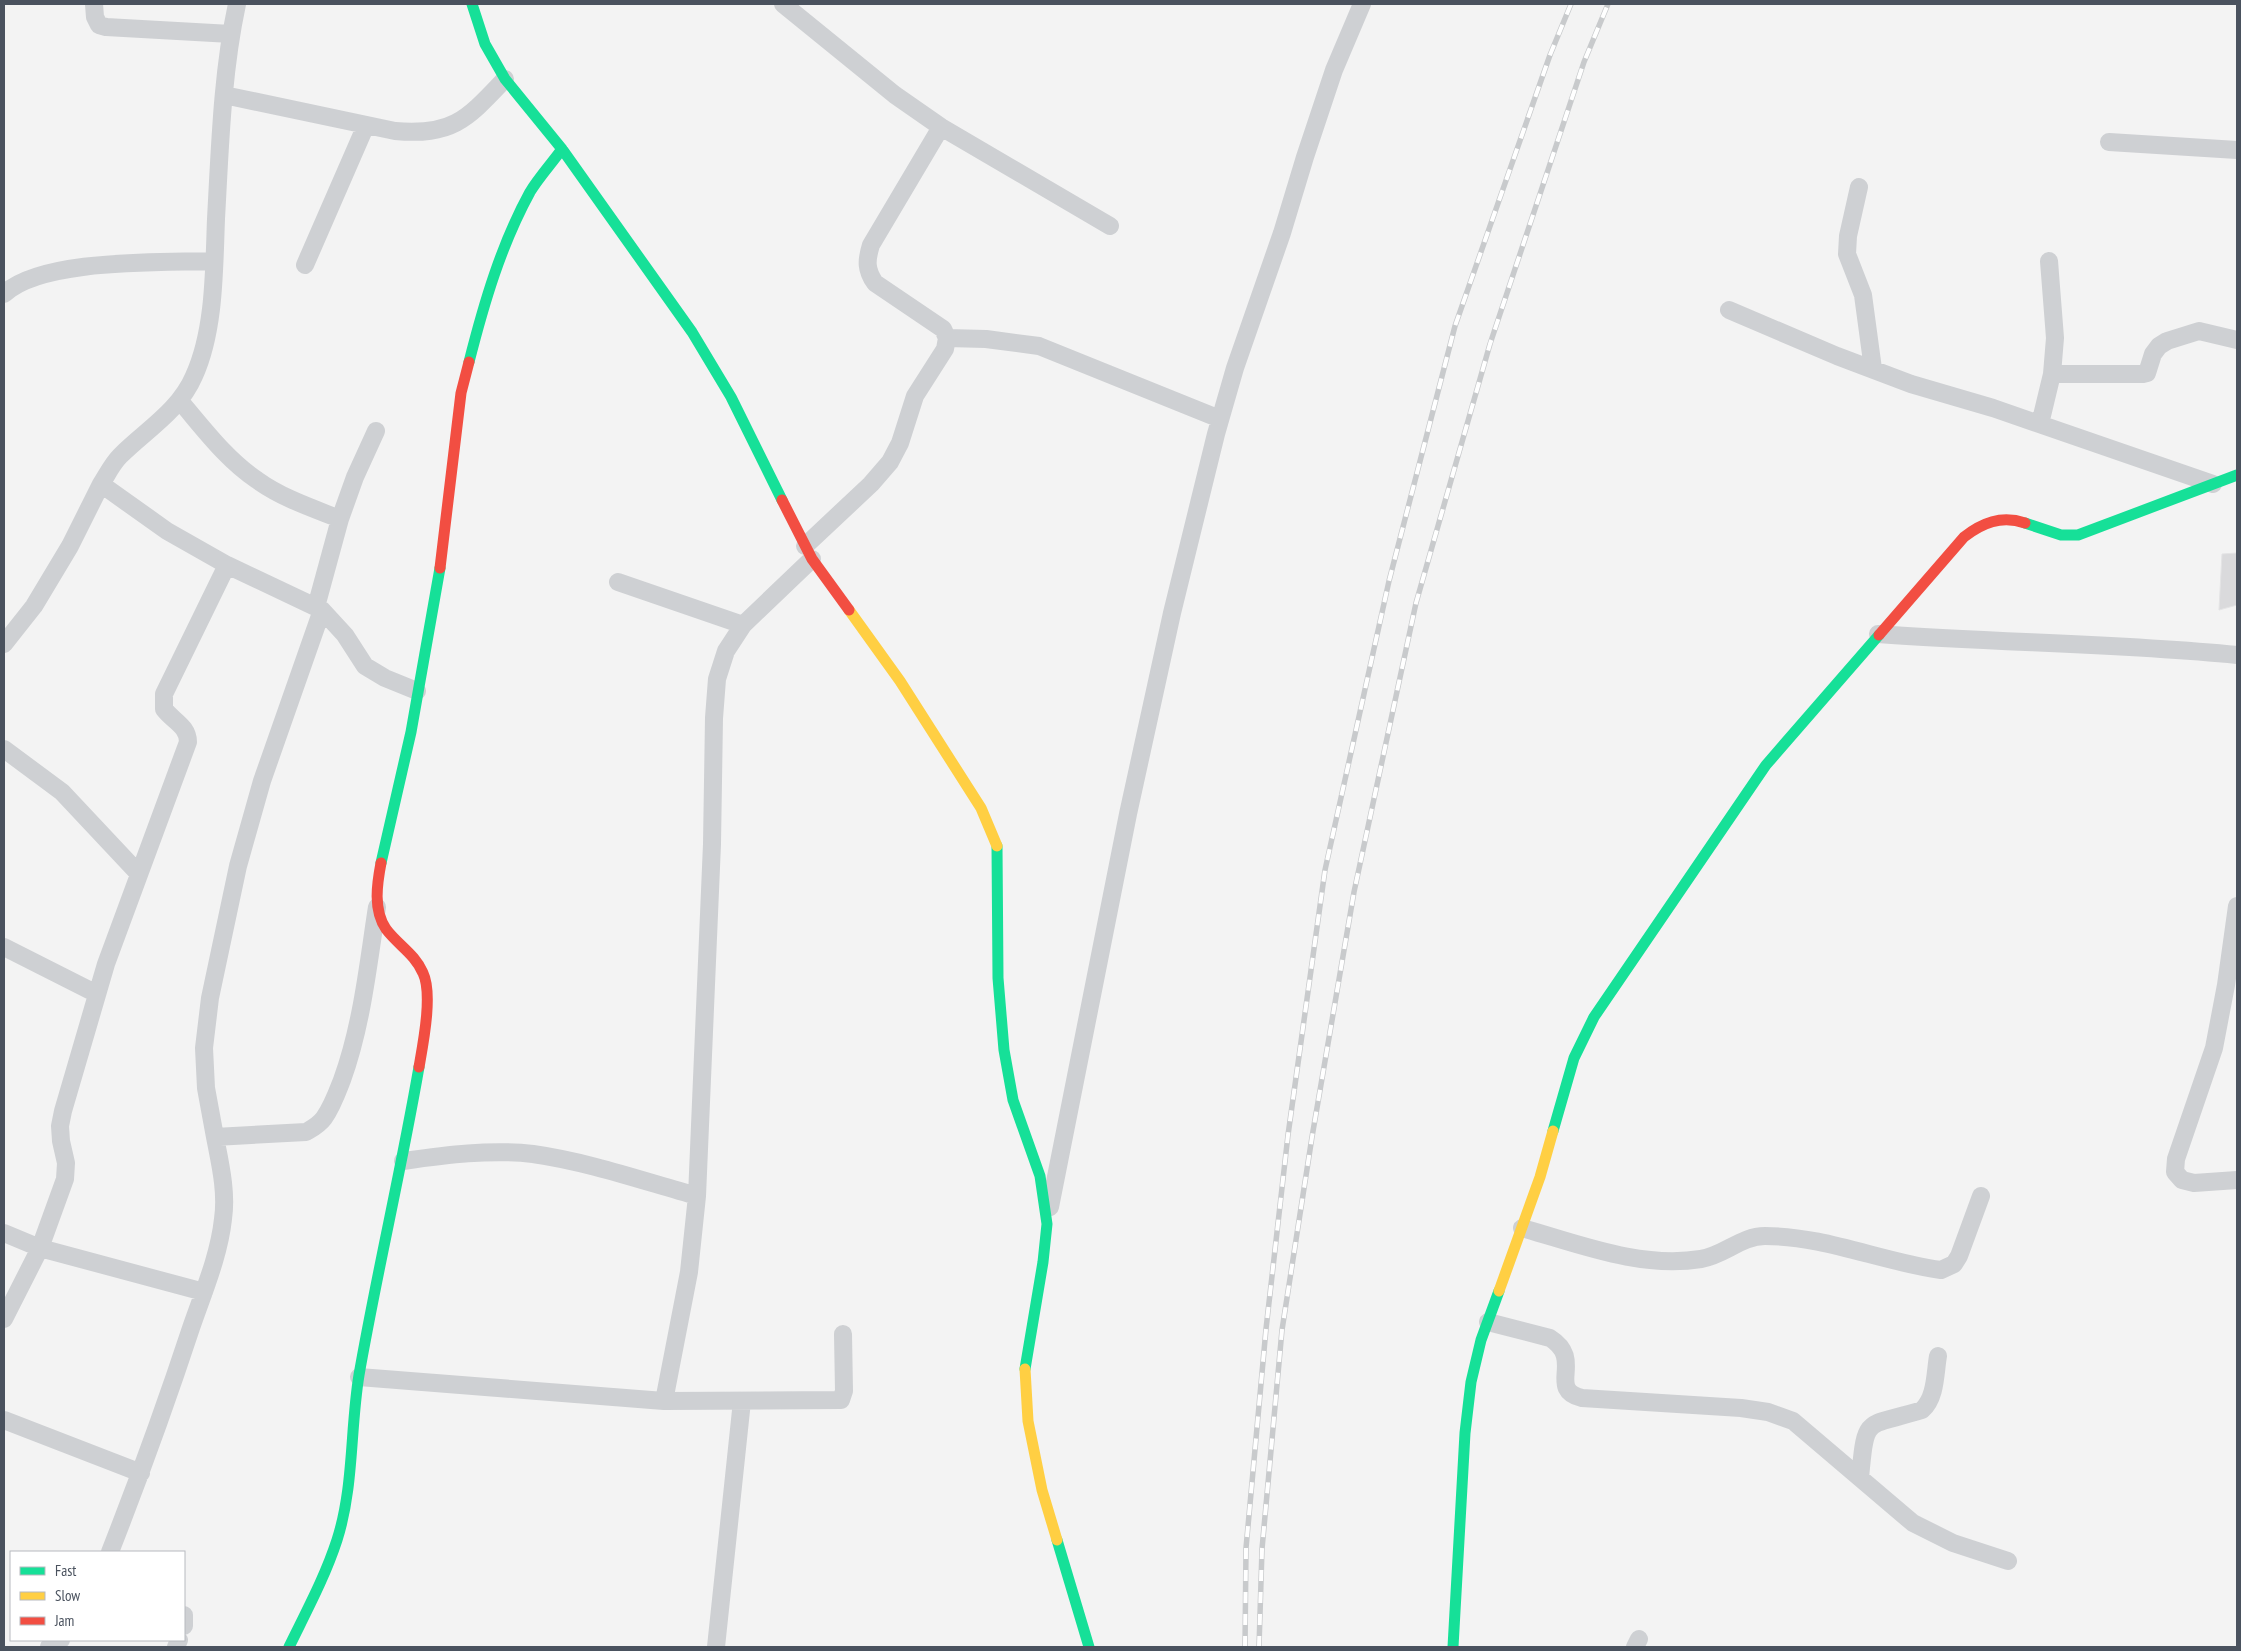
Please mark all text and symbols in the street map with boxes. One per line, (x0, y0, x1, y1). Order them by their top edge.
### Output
legend (10, 1551, 185, 1641)
text: Fast (55, 1561, 76, 1580)
text: Slow (55, 1586, 80, 1605)
text: Jam (54, 1611, 74, 1630)

